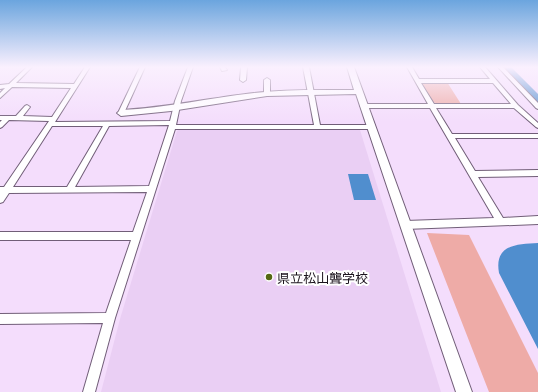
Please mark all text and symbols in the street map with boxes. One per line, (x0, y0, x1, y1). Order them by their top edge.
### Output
place label: 県立松山聾学校 (277, 268, 368, 287)
marker: 県立松山聾学校 (264, 272, 274, 282)

